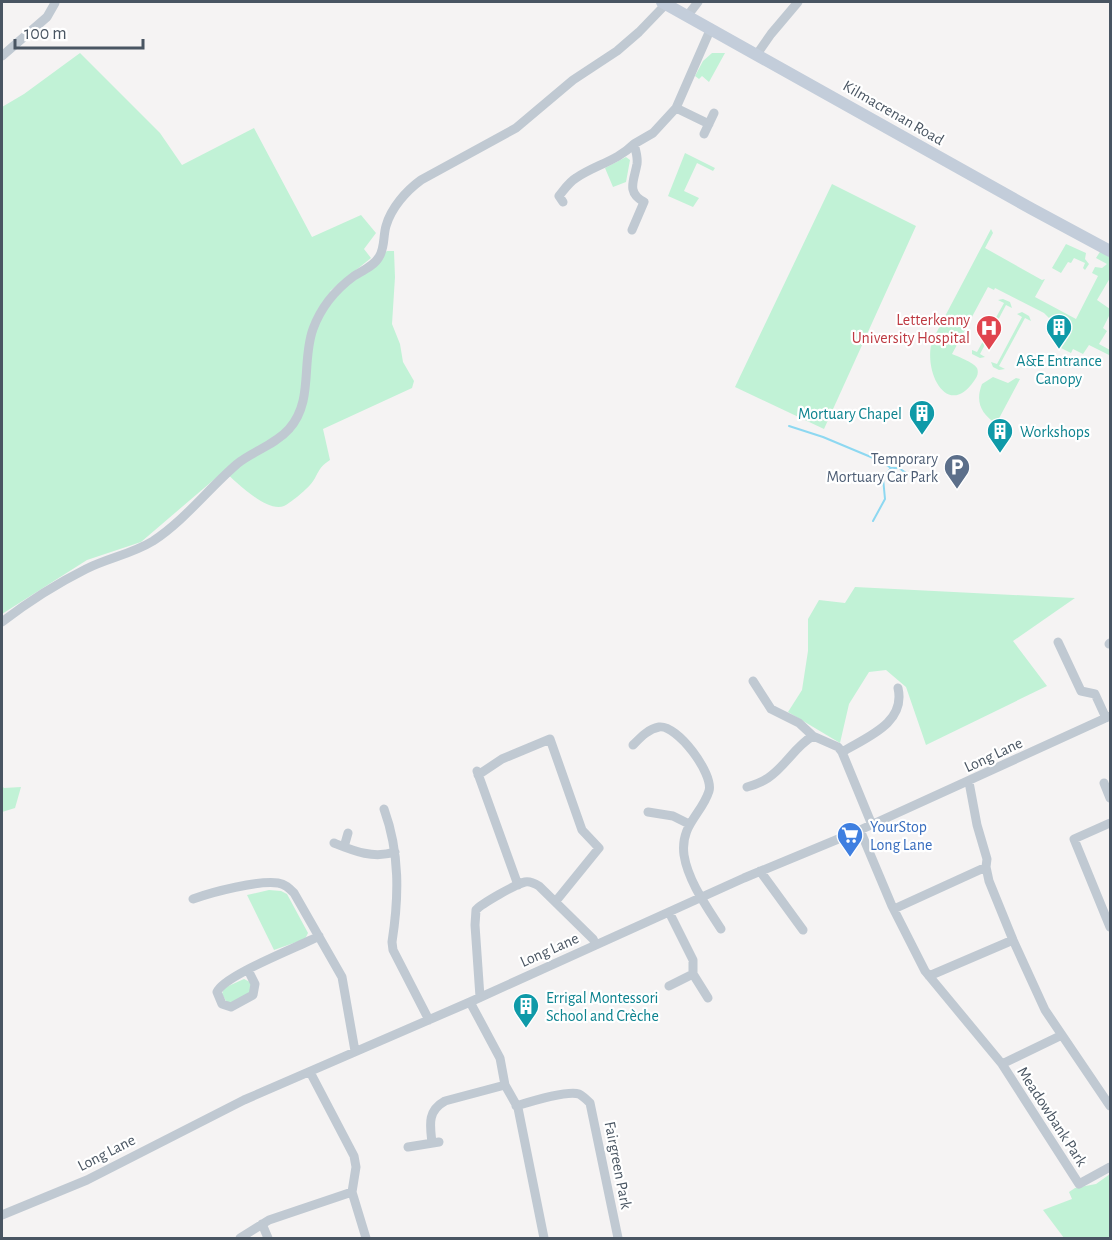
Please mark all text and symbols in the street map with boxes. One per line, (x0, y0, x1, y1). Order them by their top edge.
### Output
scale bar (15, 12, 142, 50)
text: 100 m (24, 25, 67, 43)
street label: Kilmacrenan Road (840, 78, 947, 148)
place label: Letterkenny University Hospital (852, 312, 970, 347)
building icon: A&E Entrance Canopy (1044, 312, 1074, 350)
hospital icon: Letterkenny University Hospital (974, 313, 1004, 351)
place label: A&E Entrance Canopy (1016, 353, 1102, 388)
building icon: Mortuary Chapel (907, 398, 937, 436)
place label: Mortuary Chapel (798, 406, 902, 423)
building icon: Workshops (985, 416, 1015, 454)
place label: Workshops (1020, 424, 1090, 440)
place label: Temporary Mortuary Car Park (827, 451, 939, 486)
parking icon: Temporary Mortuary Car Park (942, 452, 972, 490)
street label: Long Lane (962, 734, 1025, 775)
place label: YourStop Long Lane (870, 819, 932, 853)
supermarket icon: YourStop Long Lane (835, 820, 865, 858)
street label: Long Lane (518, 930, 581, 970)
place label: Errigal Montessori School and Crèche (546, 990, 659, 1024)
building icon: Errigal Montessori School and Crèche (511, 991, 541, 1029)
street label: Meadowbank Park (1014, 1064, 1091, 1170)
street label: Fairgreen Park (602, 1120, 635, 1211)
street label: Long Lane (75, 1132, 138, 1174)

